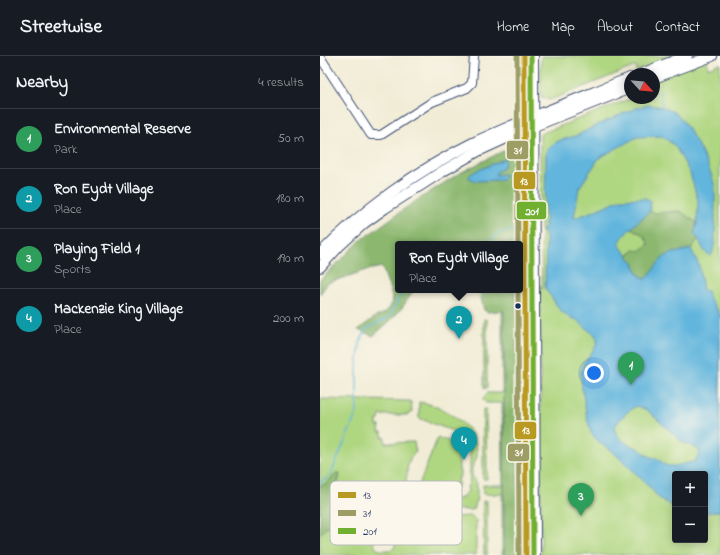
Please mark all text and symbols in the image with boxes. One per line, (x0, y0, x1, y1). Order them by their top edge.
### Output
text: Streetwise (20, 14, 102, 41)
text: Home (497, 17, 529, 38)
text: Map (551, 17, 575, 38)
text: About (597, 17, 633, 38)
text: Contact (655, 17, 700, 38)
north arrow (624, 68, 660, 104)
text: Nearby (16, 70, 68, 95)
text: 4 results (258, 73, 304, 92)
text: Environmental Reserve (54, 118, 191, 140)
text: 1 (27, 129, 31, 148)
text: 50 m (278, 129, 304, 148)
text: Park (54, 140, 78, 159)
line badge: 31 (506, 140, 529, 160)
text: 31 (513, 143, 523, 159)
line badge: 13 (513, 171, 536, 190)
text: 13 (520, 174, 528, 190)
text: Ron Eydt Village (54, 178, 153, 200)
text: 2 (26, 189, 32, 208)
text: 180 m (276, 189, 304, 208)
text: Place (54, 200, 82, 219)
line badge: 201 (516, 201, 547, 220)
text: 201 (524, 204, 539, 220)
text: Playing Field 1 (54, 238, 140, 260)
popup (395, 241, 523, 293)
text: Ron Eydt Village (409, 247, 509, 269)
text: 3 (26, 249, 32, 268)
text: 190 m (277, 249, 304, 268)
text: Sports (54, 260, 91, 279)
text: Place (409, 269, 437, 288)
text: Mackenzie King Village (54, 298, 183, 320)
unlabelled marker (513, 301, 523, 311)
pin: 2 (446, 306, 472, 339)
text: 4 (26, 309, 32, 328)
text: 200 m (273, 309, 304, 328)
text: Place (54, 320, 82, 339)
pin: 1 (618, 352, 644, 385)
your location (584, 363, 604, 383)
line badge: 13 (514, 421, 537, 440)
text: 13 (522, 423, 530, 439)
pin: 4 (451, 427, 477, 460)
line badge: 31 (507, 443, 530, 462)
text: 31 (514, 445, 524, 461)
map controls (672, 471, 708, 543)
button: + (672, 471, 708, 507)
legend (330, 481, 462, 545)
pin: 3 (568, 483, 594, 516)
text: 13 (363, 488, 371, 504)
text: 31 (363, 506, 372, 522)
button: − (672, 507, 708, 543)
text: 201 (363, 524, 377, 540)

